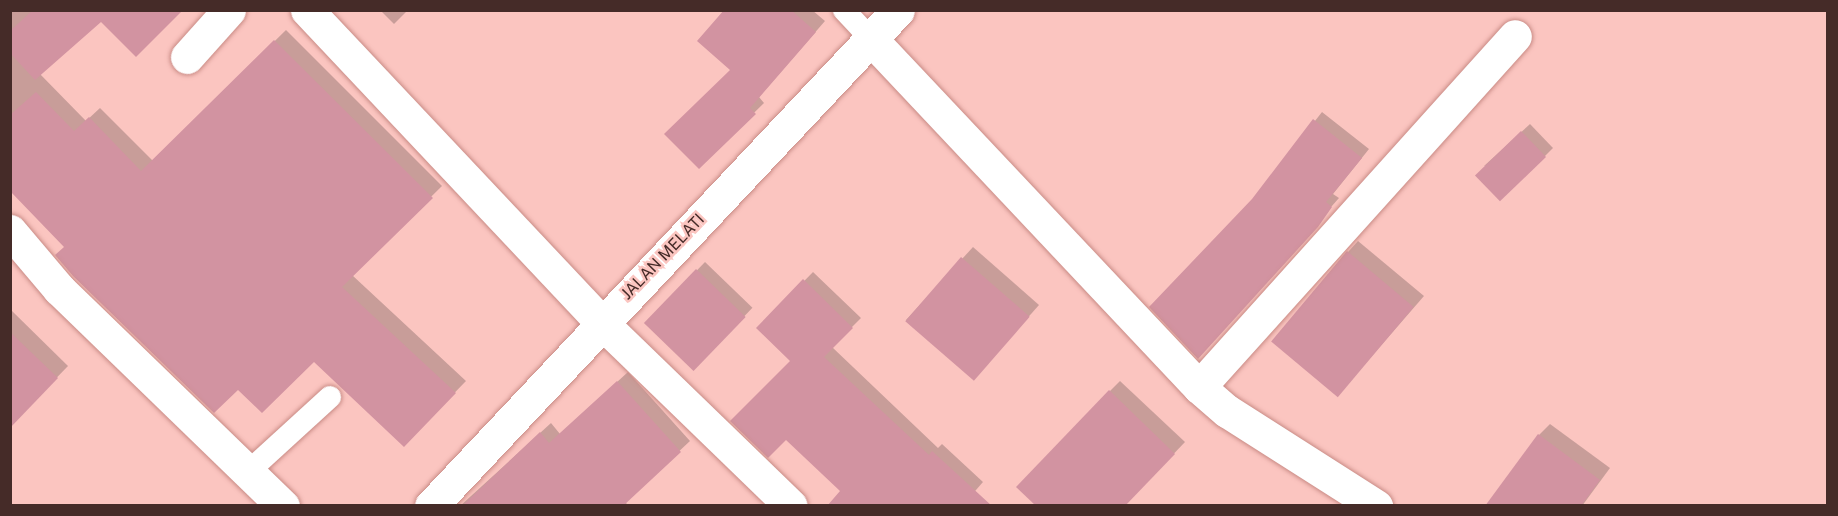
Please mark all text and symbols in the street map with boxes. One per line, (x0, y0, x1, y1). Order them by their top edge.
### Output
street label: JALAN MELATI (617, 210, 709, 304)

